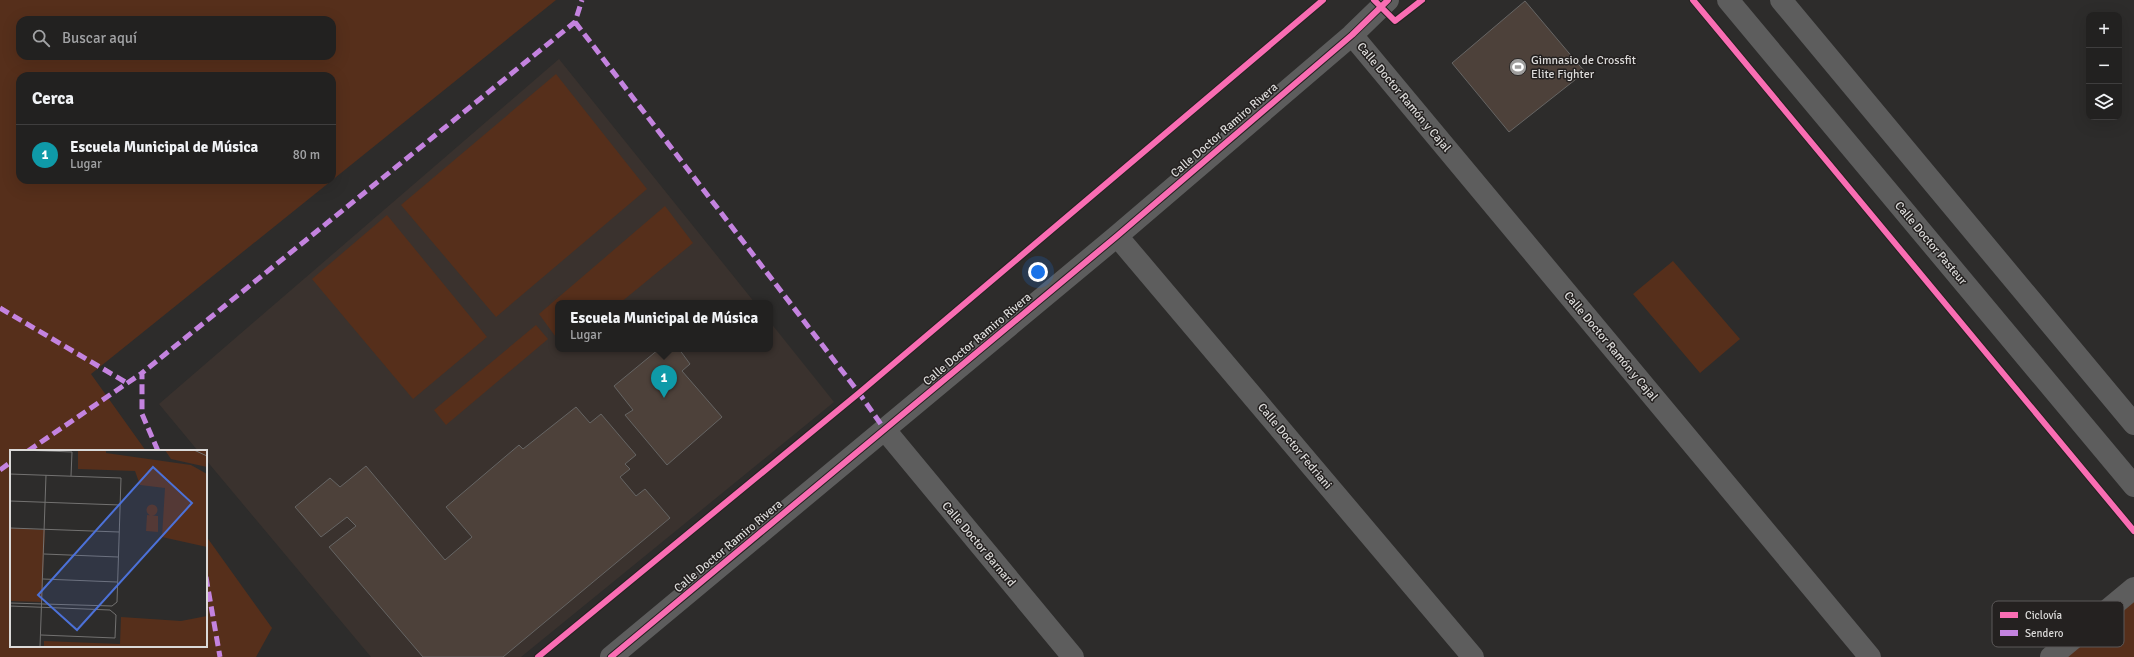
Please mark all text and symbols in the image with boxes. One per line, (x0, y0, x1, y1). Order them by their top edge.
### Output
map controls (2086, 12, 2122, 120)
button: + (2086, 12, 2122, 48)
search box (16, 16, 336, 60)
icon: search (30, 27, 52, 49)
text: Buscar aquí (62, 29, 137, 47)
street label: Calle Doctor Ramón y Cajal (1353, 39, 1454, 156)
button: − (2086, 48, 2122, 84)
place label: Gimnasio de Crossfit Elite Fighter (1531, 53, 1636, 82)
sports icon: Gimnasio de Crossfit Elite Fighter (1508, 57, 1528, 77)
street label: Calle Doctor Ramiro Rivera (1168, 80, 1281, 181)
button: layers (2086, 84, 2122, 120)
text: Cerca (32, 88, 74, 109)
text: Escuela Municipal de Música (70, 138, 258, 156)
text: 1 (41, 147, 49, 163)
text: 80 m (293, 147, 320, 163)
text: Lugar (70, 156, 102, 172)
street label: Calle Doctor Pasteur (1891, 198, 1970, 289)
your location (1028, 262, 1048, 282)
street label: Calle Doctor Ramón y Cajal (1560, 288, 1661, 405)
street label: Calle Doctor Ramiro Rivera (920, 290, 1035, 389)
popup (555, 300, 773, 352)
text: Escuela Municipal de Música (570, 309, 758, 327)
text: Lugar (570, 327, 602, 343)
pin: 1 (651, 365, 677, 398)
street label: Calle Doctor Fedriani (1254, 400, 1335, 492)
inset map (10, 450, 207, 647)
street label: Calle Doctor Ramiro Rivera (671, 497, 786, 596)
street label: Calle Doctor Barnard (939, 499, 1019, 590)
legend (1992, 601, 2124, 647)
text: Ciclovía (2025, 609, 2063, 622)
text: Sendero (2025, 627, 2064, 640)

